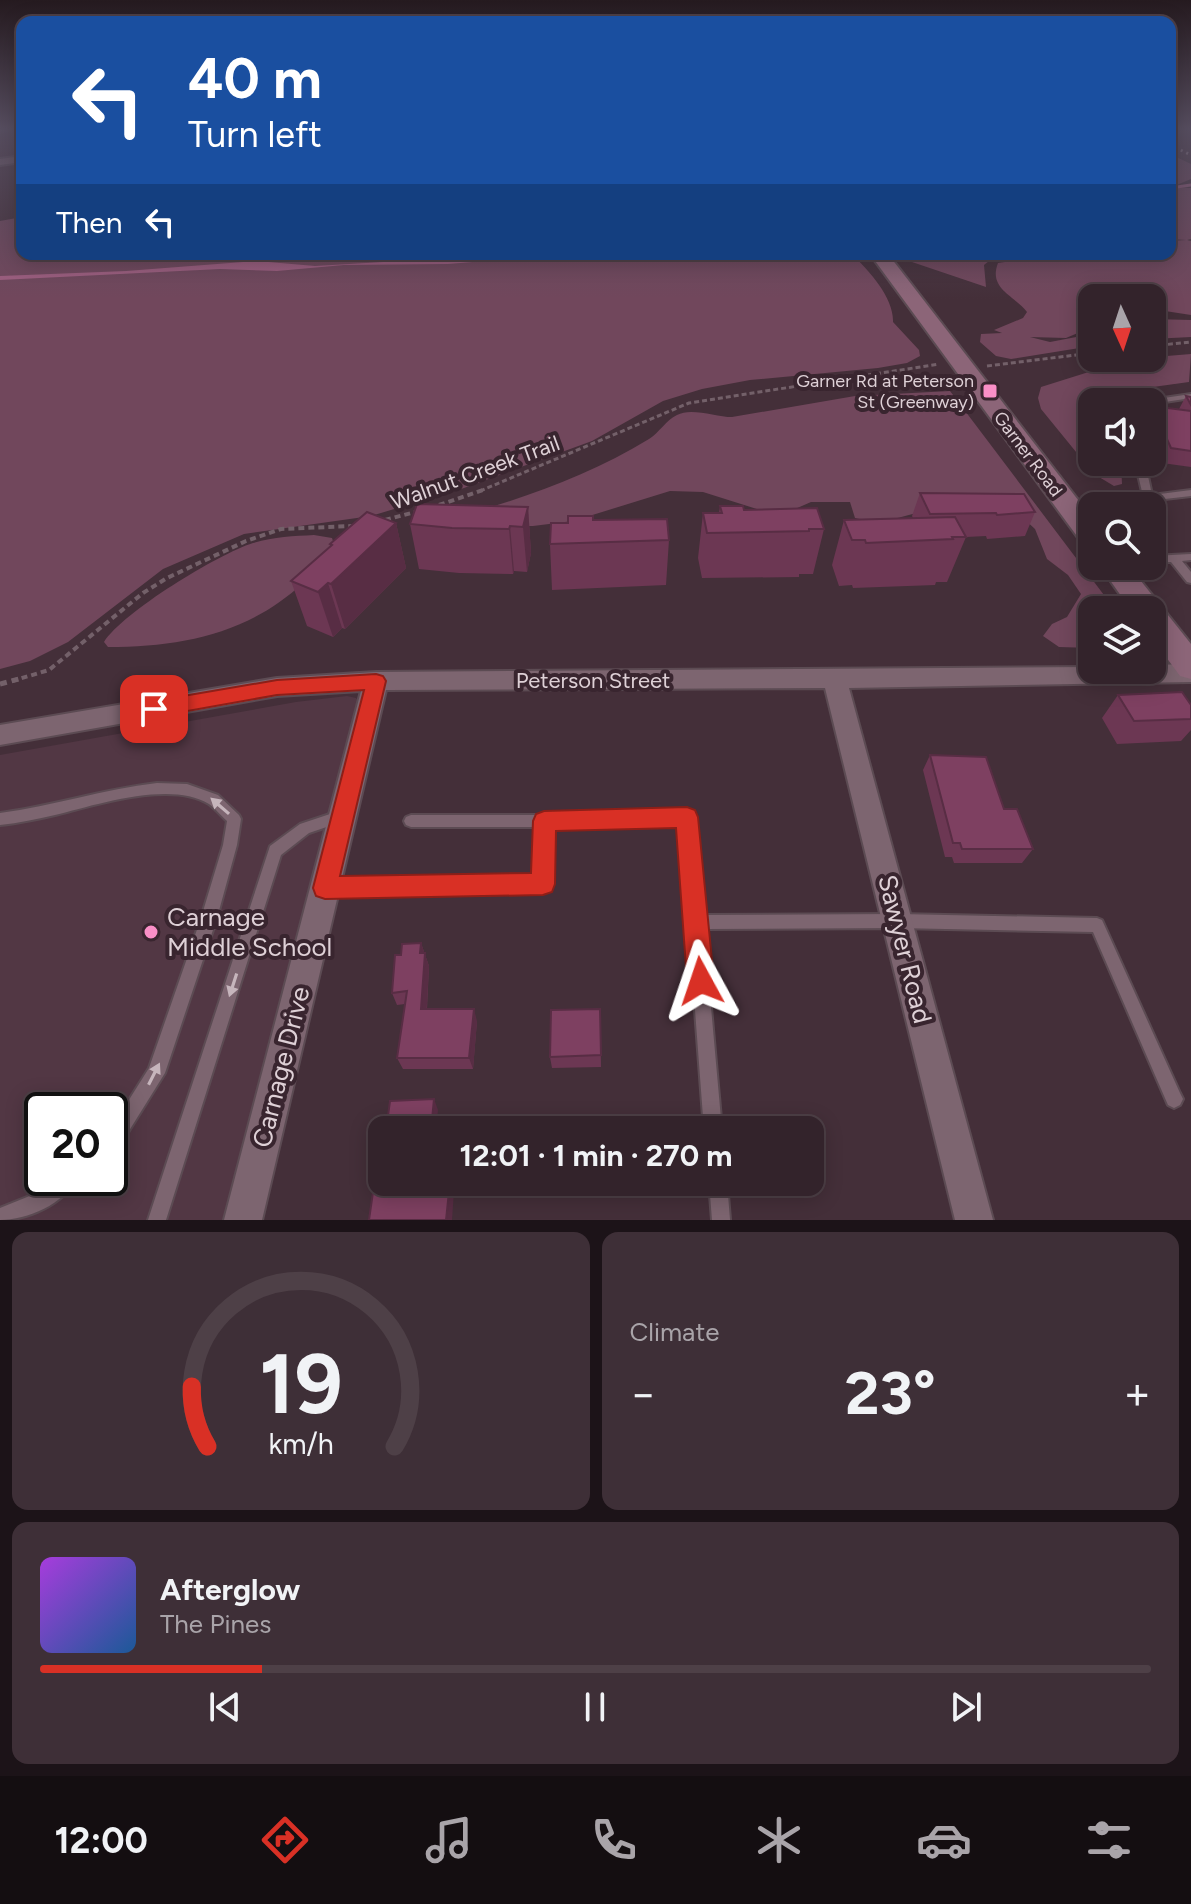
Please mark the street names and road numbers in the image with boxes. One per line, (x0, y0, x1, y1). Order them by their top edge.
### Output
street label: Garner Road (989, 407, 1067, 501)
street label: Walnut Creek Trail (387, 429, 563, 516)
street label: Peterson Street (516, 667, 670, 694)
street label: Sawyer Road (871, 871, 939, 1027)
street label: Carnage Drive (246, 983, 316, 1151)

